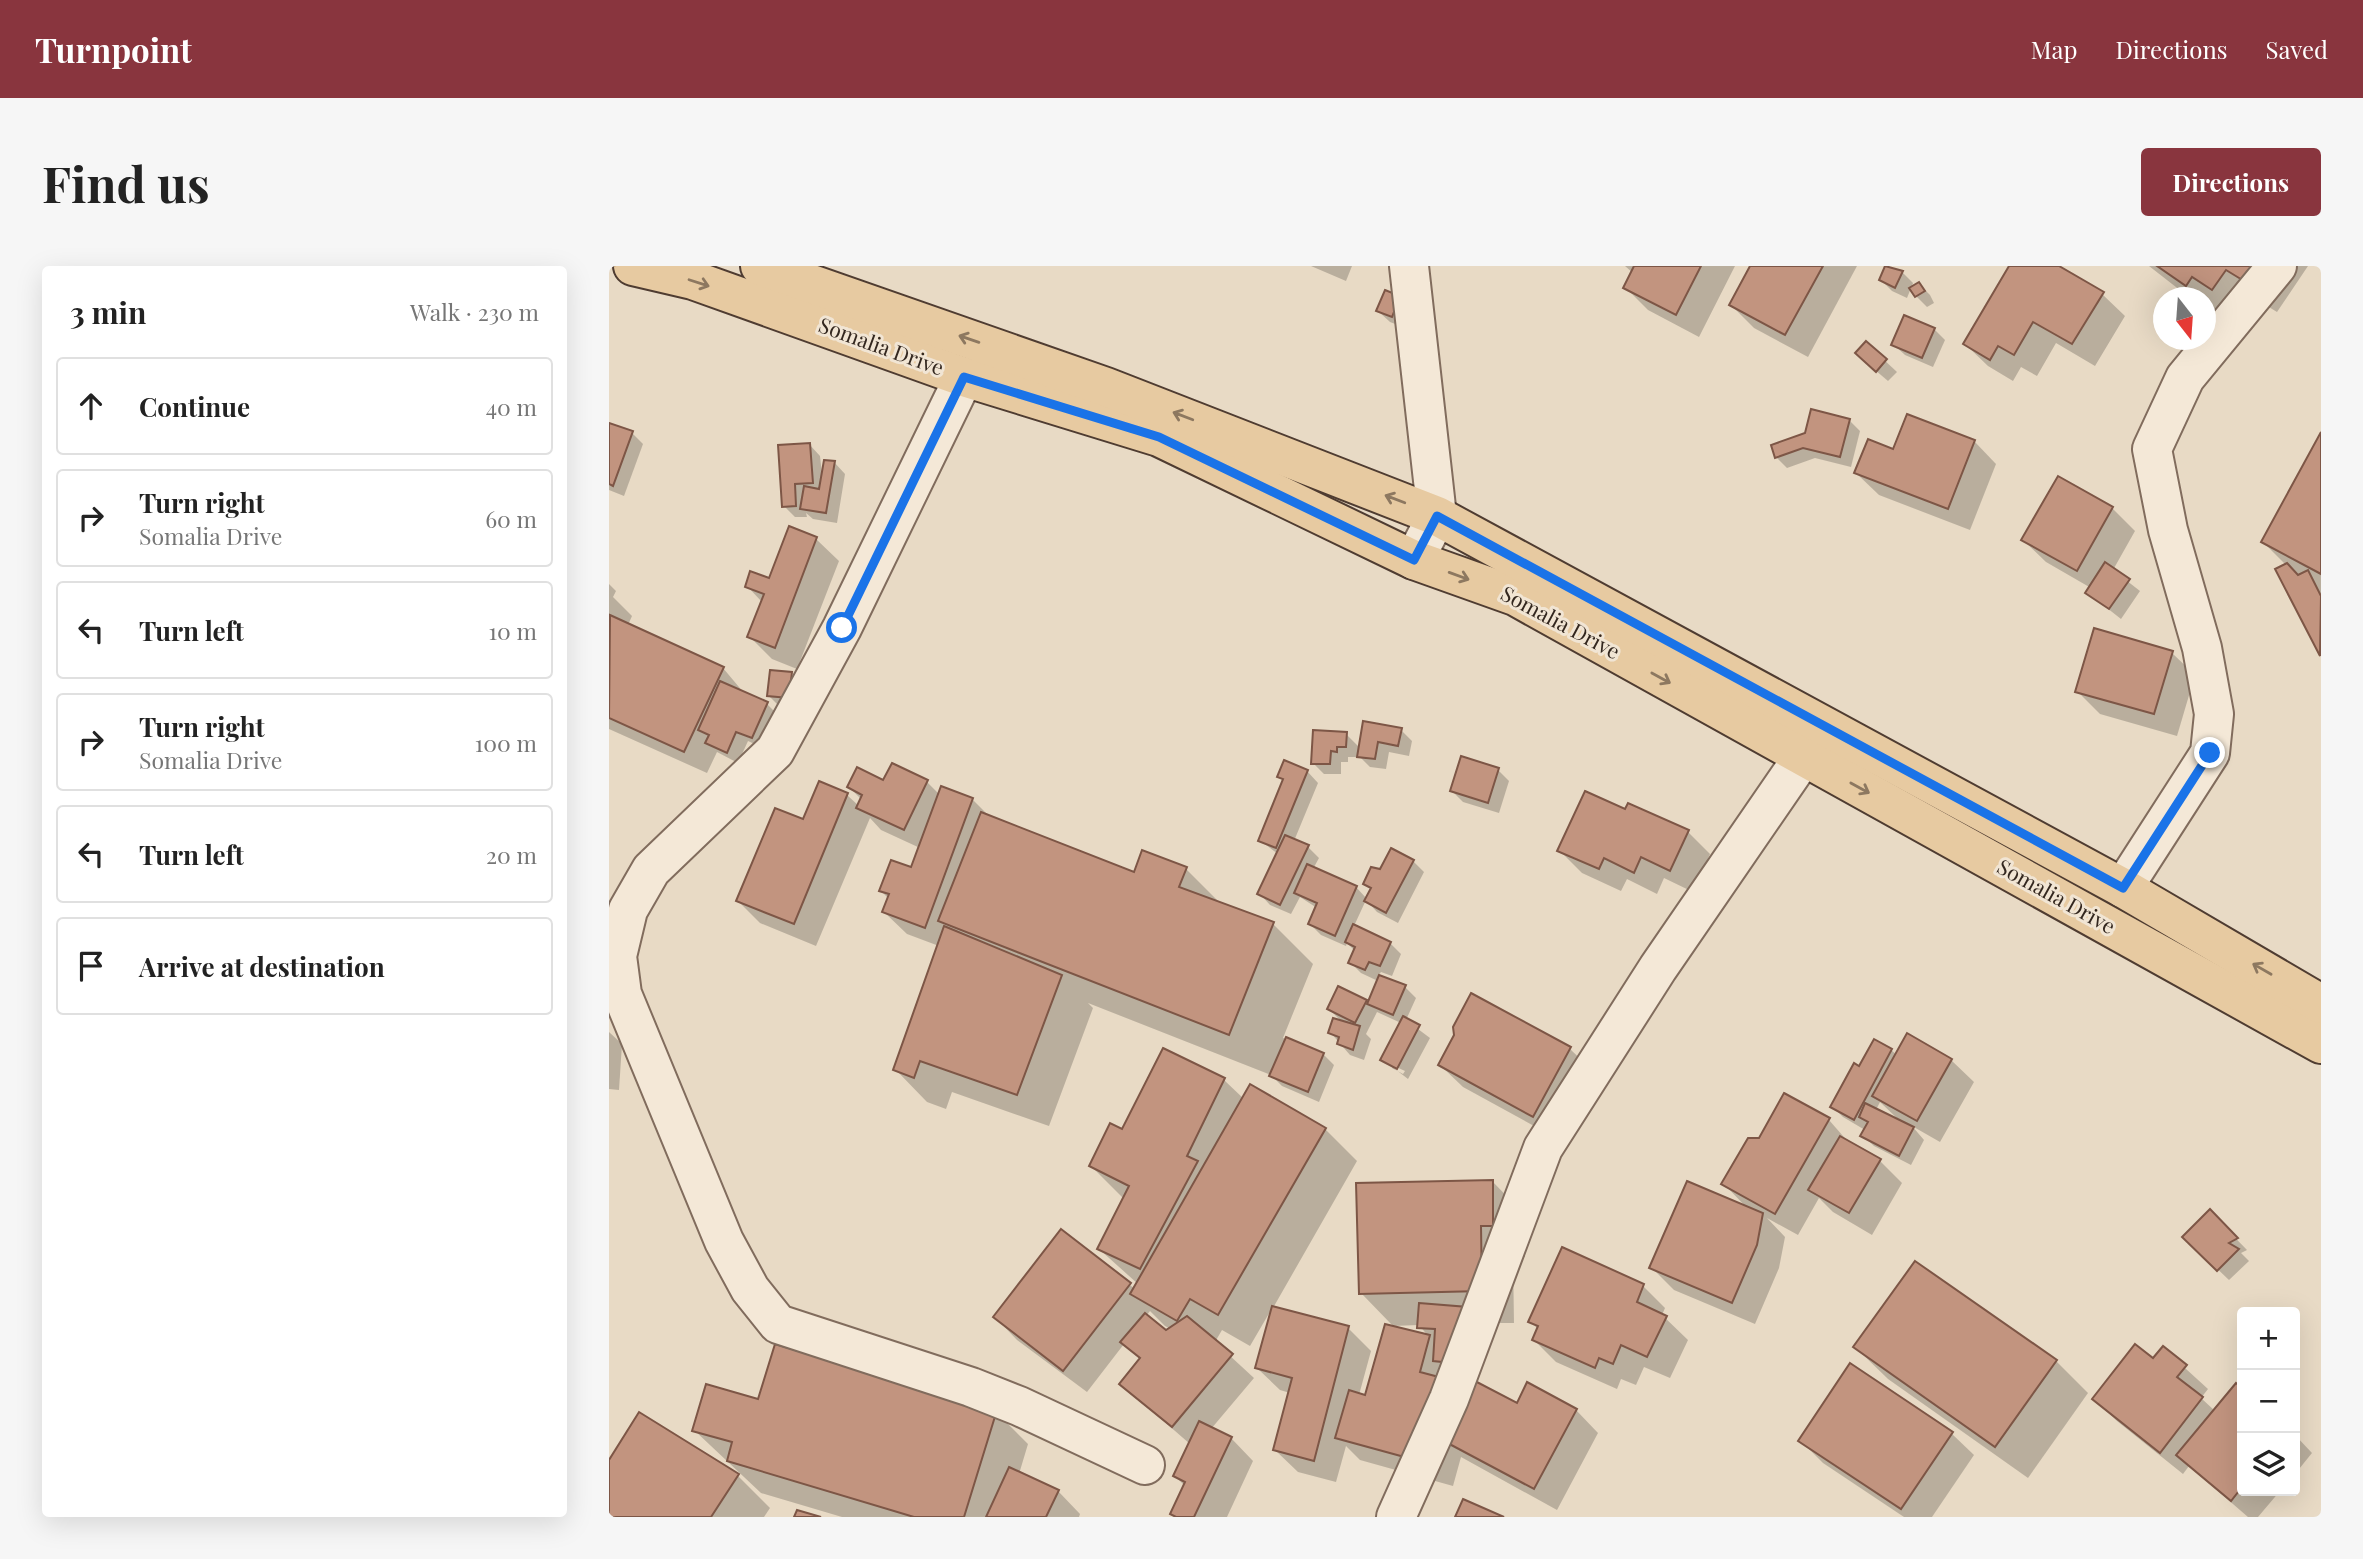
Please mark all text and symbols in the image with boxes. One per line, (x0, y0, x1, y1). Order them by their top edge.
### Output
text: Turnpoint (35, 27, 192, 71)
text: Map (2031, 33, 2077, 65)
text: Directions (2115, 33, 2228, 65)
text: Saved (2266, 33, 2328, 65)
button: Directions (2141, 148, 2321, 216)
text: Find us (42, 150, 210, 215)
one-way arrow (688, 277, 710, 290)
north arrow (2153, 287, 2216, 350)
text: 3 min (70, 292, 146, 332)
text: Walk · 230 m (410, 296, 539, 327)
street label: Somalia Drive (815, 310, 948, 381)
one-way arrow (958, 332, 980, 345)
icon: ahead (72, 387, 110, 425)
text: Continue (139, 389, 250, 424)
text: 40 m (486, 391, 537, 422)
one-way arrow (1172, 409, 1194, 422)
text: Turn right (139, 485, 265, 520)
one-way arrow (1384, 492, 1406, 505)
icon: right (72, 499, 110, 537)
text: 60 m (485, 503, 537, 534)
text: Somalia Drive (139, 520, 282, 551)
one-way arrow (1447, 571, 1469, 583)
street label: Somalia Drive (1497, 578, 1625, 664)
icon: left (72, 611, 110, 649)
route start (826, 612, 857, 643)
text: Turn left (139, 613, 244, 648)
text: 10 m (489, 615, 537, 646)
one-way arrow (1651, 671, 1671, 685)
text: Turn right (139, 709, 265, 744)
icon: right (72, 723, 110, 761)
text: 100 m (475, 727, 537, 758)
route end (2194, 737, 2225, 768)
text: Somalia Drive (139, 744, 282, 775)
one-way arrow (1849, 782, 1870, 795)
icon: left (72, 835, 110, 873)
text: Turn left (139, 837, 244, 872)
text: 20 m (486, 839, 537, 870)
street label: Somalia Drive (1993, 851, 2121, 939)
icon: arrive (72, 947, 110, 985)
text: Arrive at destination (139, 949, 385, 984)
one-way arrow (2252, 962, 2272, 976)
map controls (2237, 1307, 2300, 1496)
button: + (2237, 1307, 2300, 1370)
button: − (2237, 1370, 2300, 1433)
button: layers (2237, 1433, 2300, 1496)

